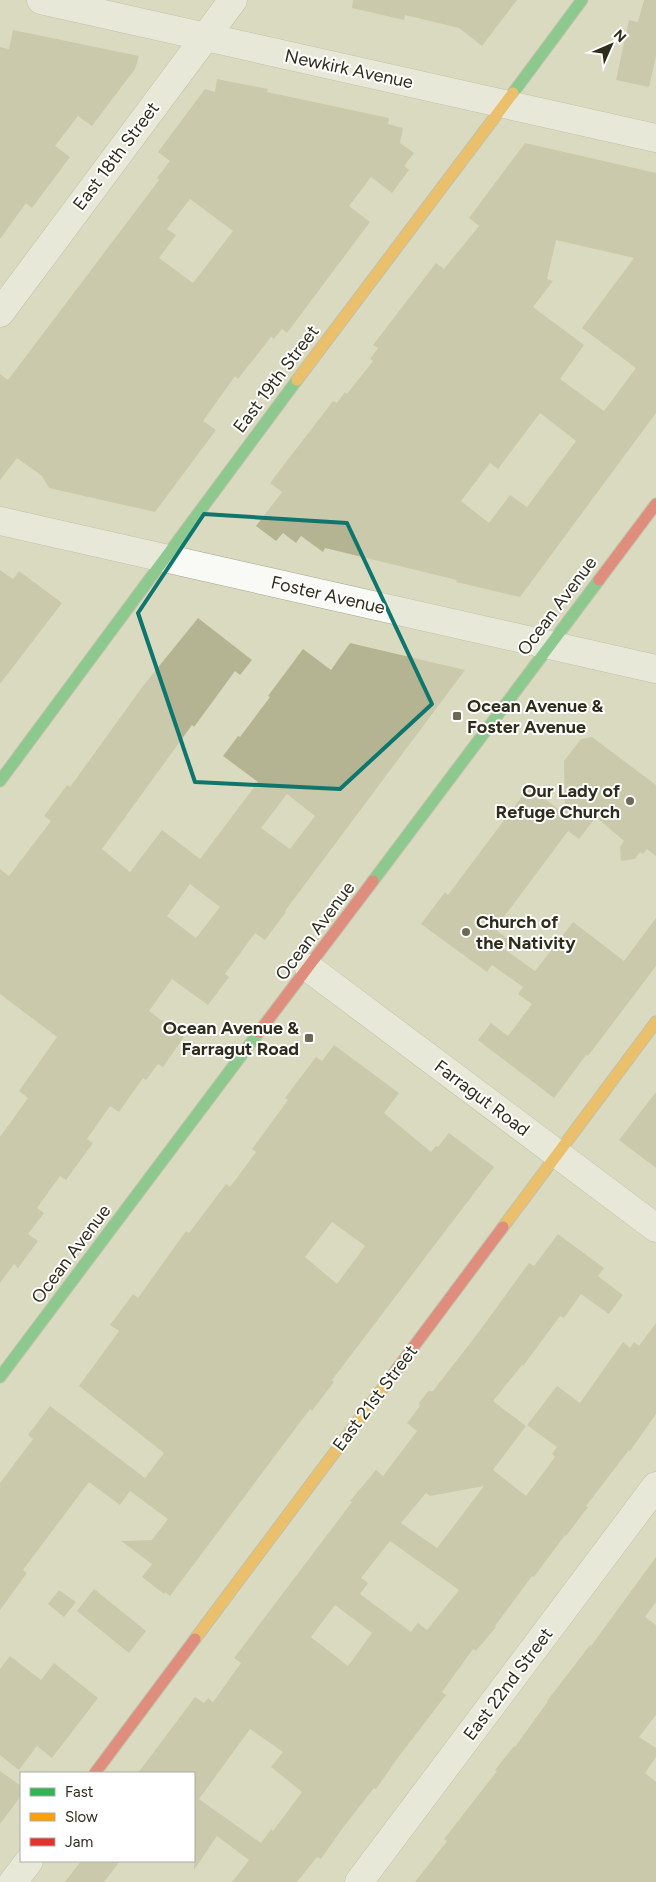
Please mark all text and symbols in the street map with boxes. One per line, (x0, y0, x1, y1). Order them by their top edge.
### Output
north arrow (586, 20, 636, 70)
text: N (610, 26, 630, 46)
street label: Newkirk Avenue (283, 45, 415, 93)
street label: East 18th Street (68, 97, 164, 214)
street label: East 19th Street (228, 321, 324, 437)
street label: Ocean Avenue (513, 552, 601, 660)
street label: Foster Avenue (269, 571, 387, 619)
place label: Ocean Avenue & Foster Avenue (467, 695, 604, 738)
marker: Ocean Avenue & Foster Avenue (451, 710, 463, 722)
place label: Our Lady of Refuge Church (496, 780, 621, 823)
marker: Our Lady of Refuge Church (624, 795, 636, 807)
street label: Ocean Avenue (271, 877, 359, 985)
place label: Church of the Nativity (476, 911, 576, 954)
marker: Church of the Nativity (460, 926, 472, 938)
place label: Ocean Avenue & Farragut Road (163, 1017, 299, 1060)
marker: Ocean Avenue & Farragut Road (303, 1032, 315, 1044)
street label: Farragut Road (430, 1055, 534, 1141)
street label: Ocean Avenue (27, 1200, 115, 1308)
street label: East 21st Street (328, 1341, 422, 1455)
street label: East 22nd Street (459, 1623, 558, 1745)
legend (20, 1772, 195, 1862)
text: Fast (65, 1783, 94, 1801)
text: Slow (65, 1808, 98, 1826)
text: Jam (65, 1833, 93, 1851)

